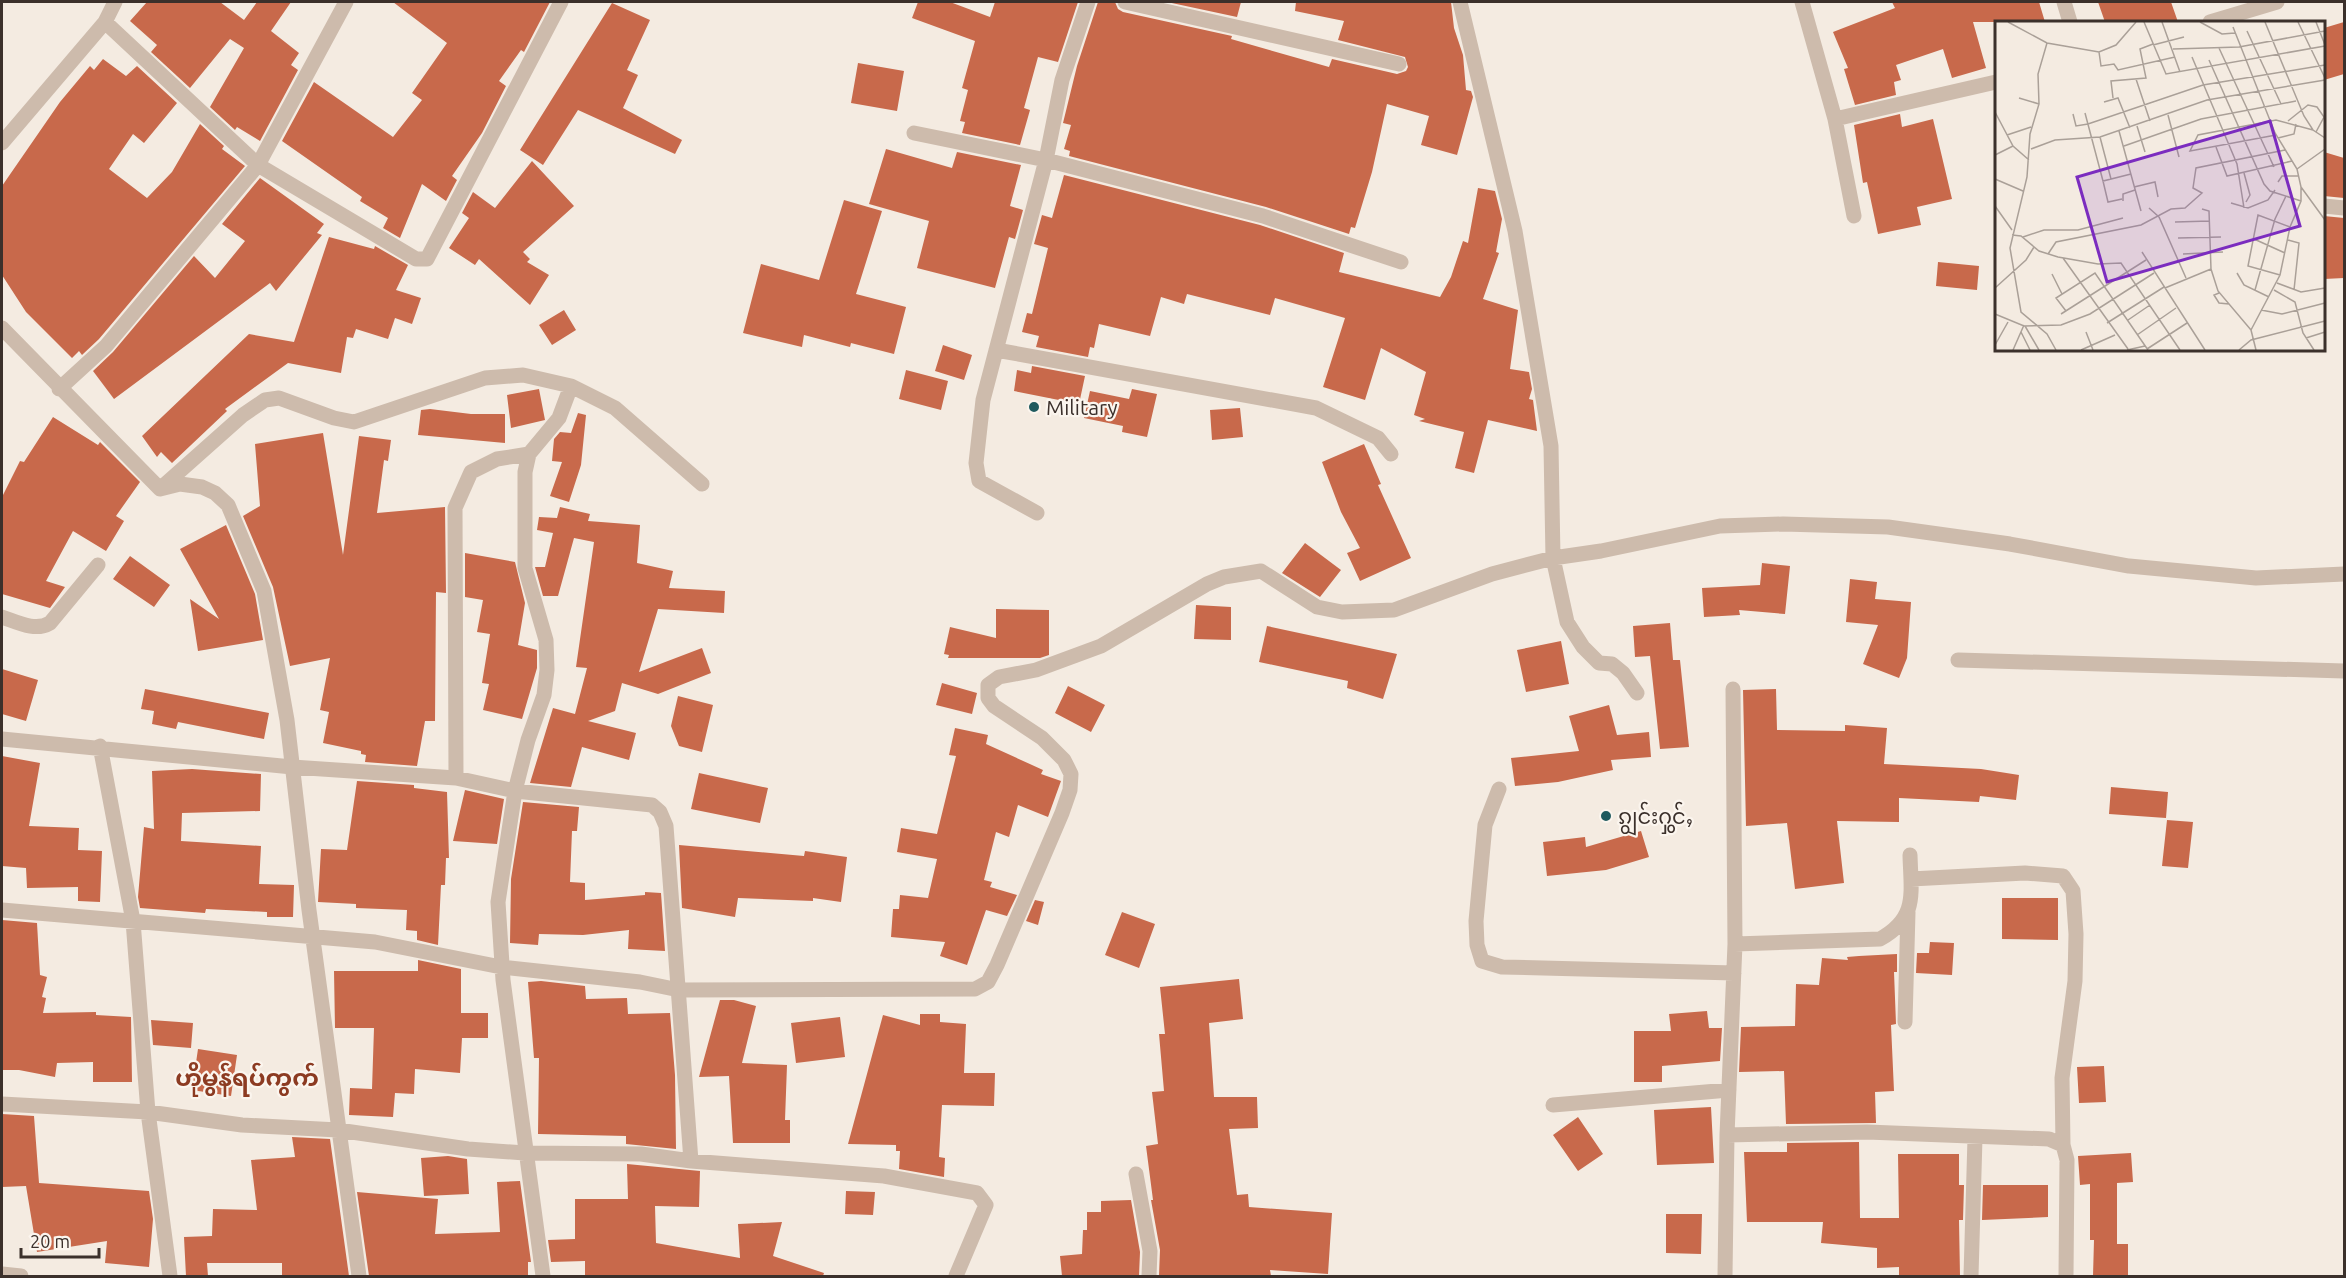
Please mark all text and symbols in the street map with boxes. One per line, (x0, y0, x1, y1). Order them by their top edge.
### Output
inset map (1995, 21, 2325, 351)
place label: Military (1046, 395, 1118, 419)
marker: Military (1027, 400, 1041, 414)
place label: ၵျွင်းႁွင်ႇ (1618, 801, 1693, 836)
marker: ၵျွင်းႁွင်ႇ (1599, 809, 1613, 823)
district label: ဟိုမွန်ရပ်ကွက် (175, 1062, 319, 1097)
scale bar (21, 1221, 99, 1259)
text: 20 m (30, 1231, 70, 1251)

